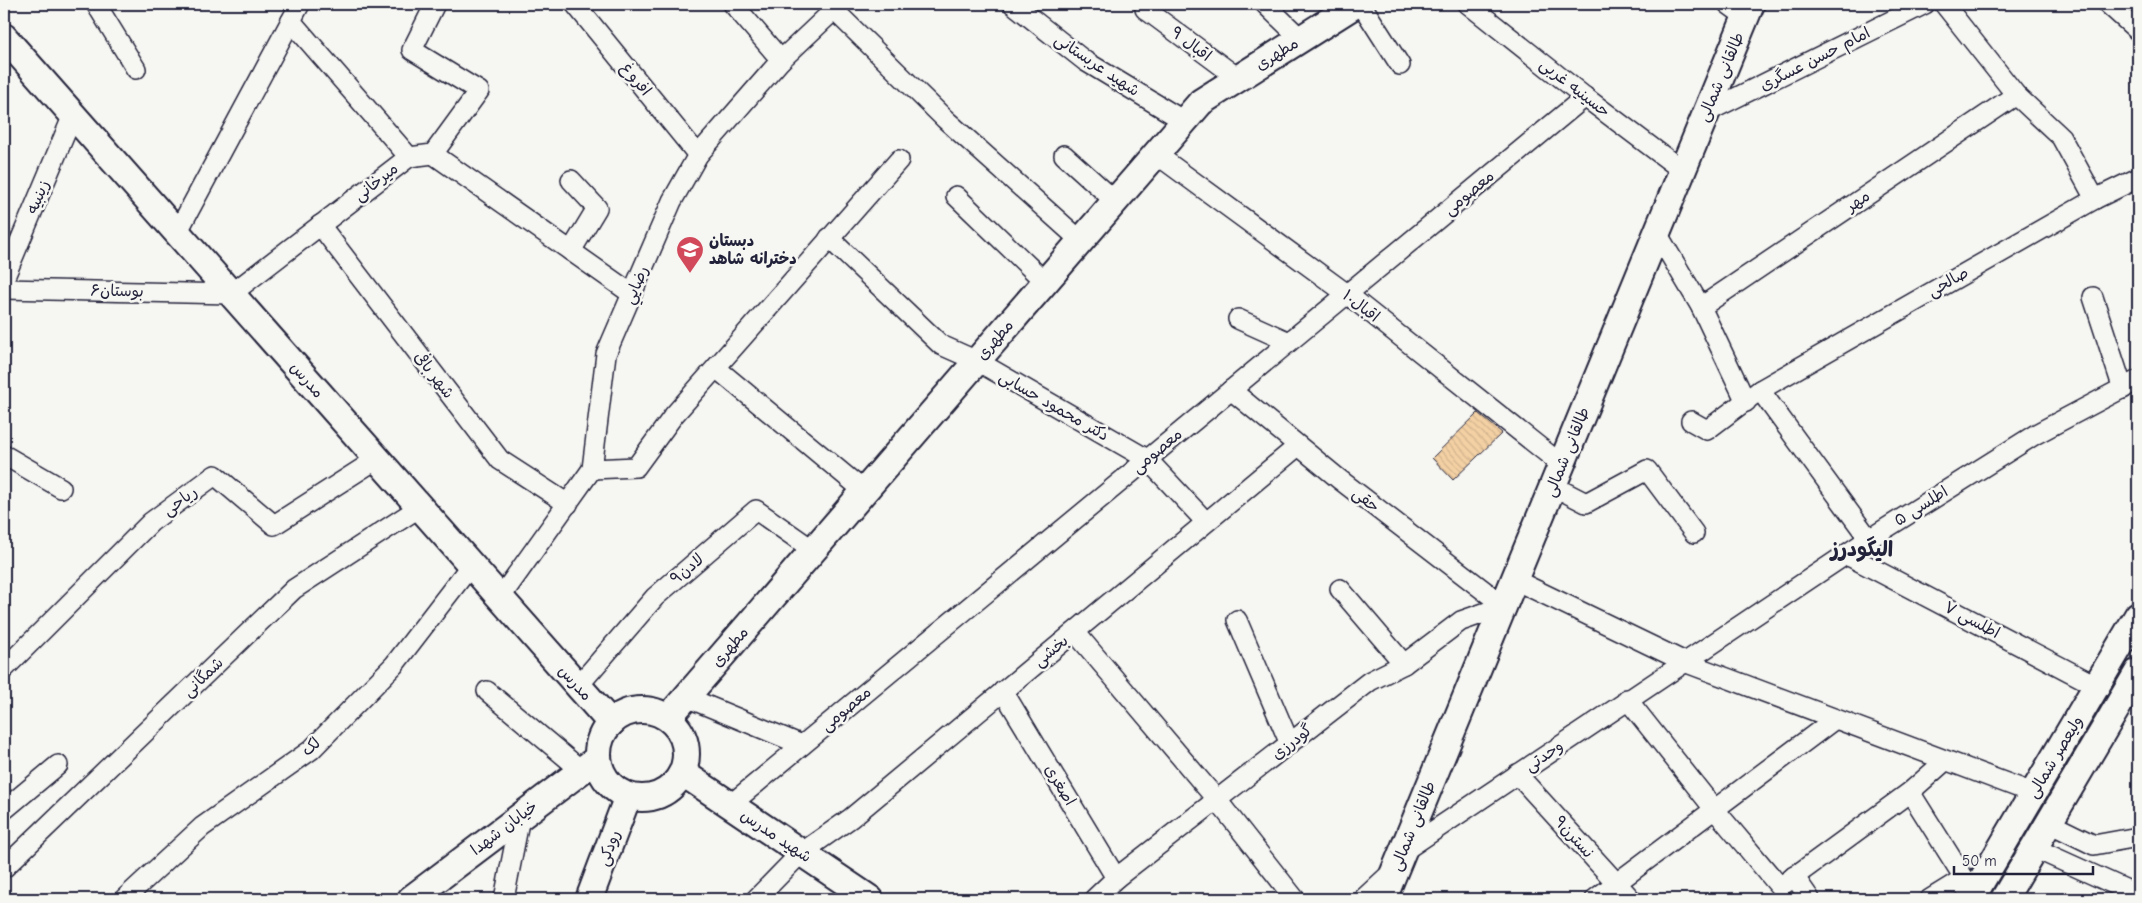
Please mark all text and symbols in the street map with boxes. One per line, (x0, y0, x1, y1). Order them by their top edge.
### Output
street label: اقبال ۹ (1167, 23, 1215, 65)
street label: امام حسن عسگری (1757, 23, 1874, 97)
street label: شهید عربستانی (1051, 30, 1143, 101)
street label: طالقانی شمالی (1694, 30, 1749, 125)
street label: مطهری (1252, 34, 1302, 74)
street label: حسینیه غربی (1536, 55, 1614, 122)
street label: افروغ (616, 59, 655, 101)
street label: میرخانی (350, 159, 402, 206)
street label: معصومی (1440, 167, 1498, 220)
street label: زینبیه (23, 177, 53, 217)
street label: مهر (1841, 187, 1873, 216)
place label: دبستان دخترانه شاهد (709, 232, 797, 268)
school or university icon: دبستان دخترانه شاهد (675, 235, 705, 274)
street label: رضایي (620, 263, 657, 309)
street label: صالحی (1924, 263, 1972, 302)
street label: بوستان۶ (90, 282, 144, 301)
street label: اقبال۱۰ (1339, 286, 1383, 326)
street label: مطهری (973, 316, 1017, 364)
street label: شهر بافی (410, 347, 459, 402)
street label: مدرس (287, 358, 327, 402)
street label: دکتر محمود حسابی (996, 367, 1112, 446)
street label: طالقانی شمالی (1541, 405, 1594, 500)
street label: معصومی (1128, 425, 1186, 478)
street label: ریاحی (159, 482, 201, 520)
street label: اطلسی ۵ (1891, 482, 1952, 530)
street label: حقی (1348, 484, 1383, 517)
district label: الیگودرز (1829, 536, 1893, 562)
street label: لادن۹ (667, 550, 707, 588)
street label: اطلسی ۷ (1941, 598, 2003, 643)
street label: مطهری (708, 623, 752, 671)
street label: بخشی (1030, 631, 1073, 671)
street label: شمگانی (178, 653, 228, 701)
street label: مدرس (554, 662, 596, 704)
street label: معصومی (817, 683, 875, 736)
street label: ولیعصر شمالی (2023, 713, 2087, 802)
street label: گودرزی (1268, 720, 1316, 764)
street label: لک (298, 734, 324, 760)
street label: وحدتی (1521, 737, 1567, 776)
street label: اصغری (1041, 761, 1079, 809)
street label: طالقانی شمالی (1387, 779, 1440, 874)
street label: خیابان شهدا (467, 797, 541, 859)
street label: شهید مدرس (737, 806, 815, 866)
street label: نسترن۹ (1551, 812, 1597, 862)
street label: رودکی (594, 828, 625, 869)
scale bar (1954, 843, 2093, 875)
text: 50 m (1962, 852, 1997, 870)

